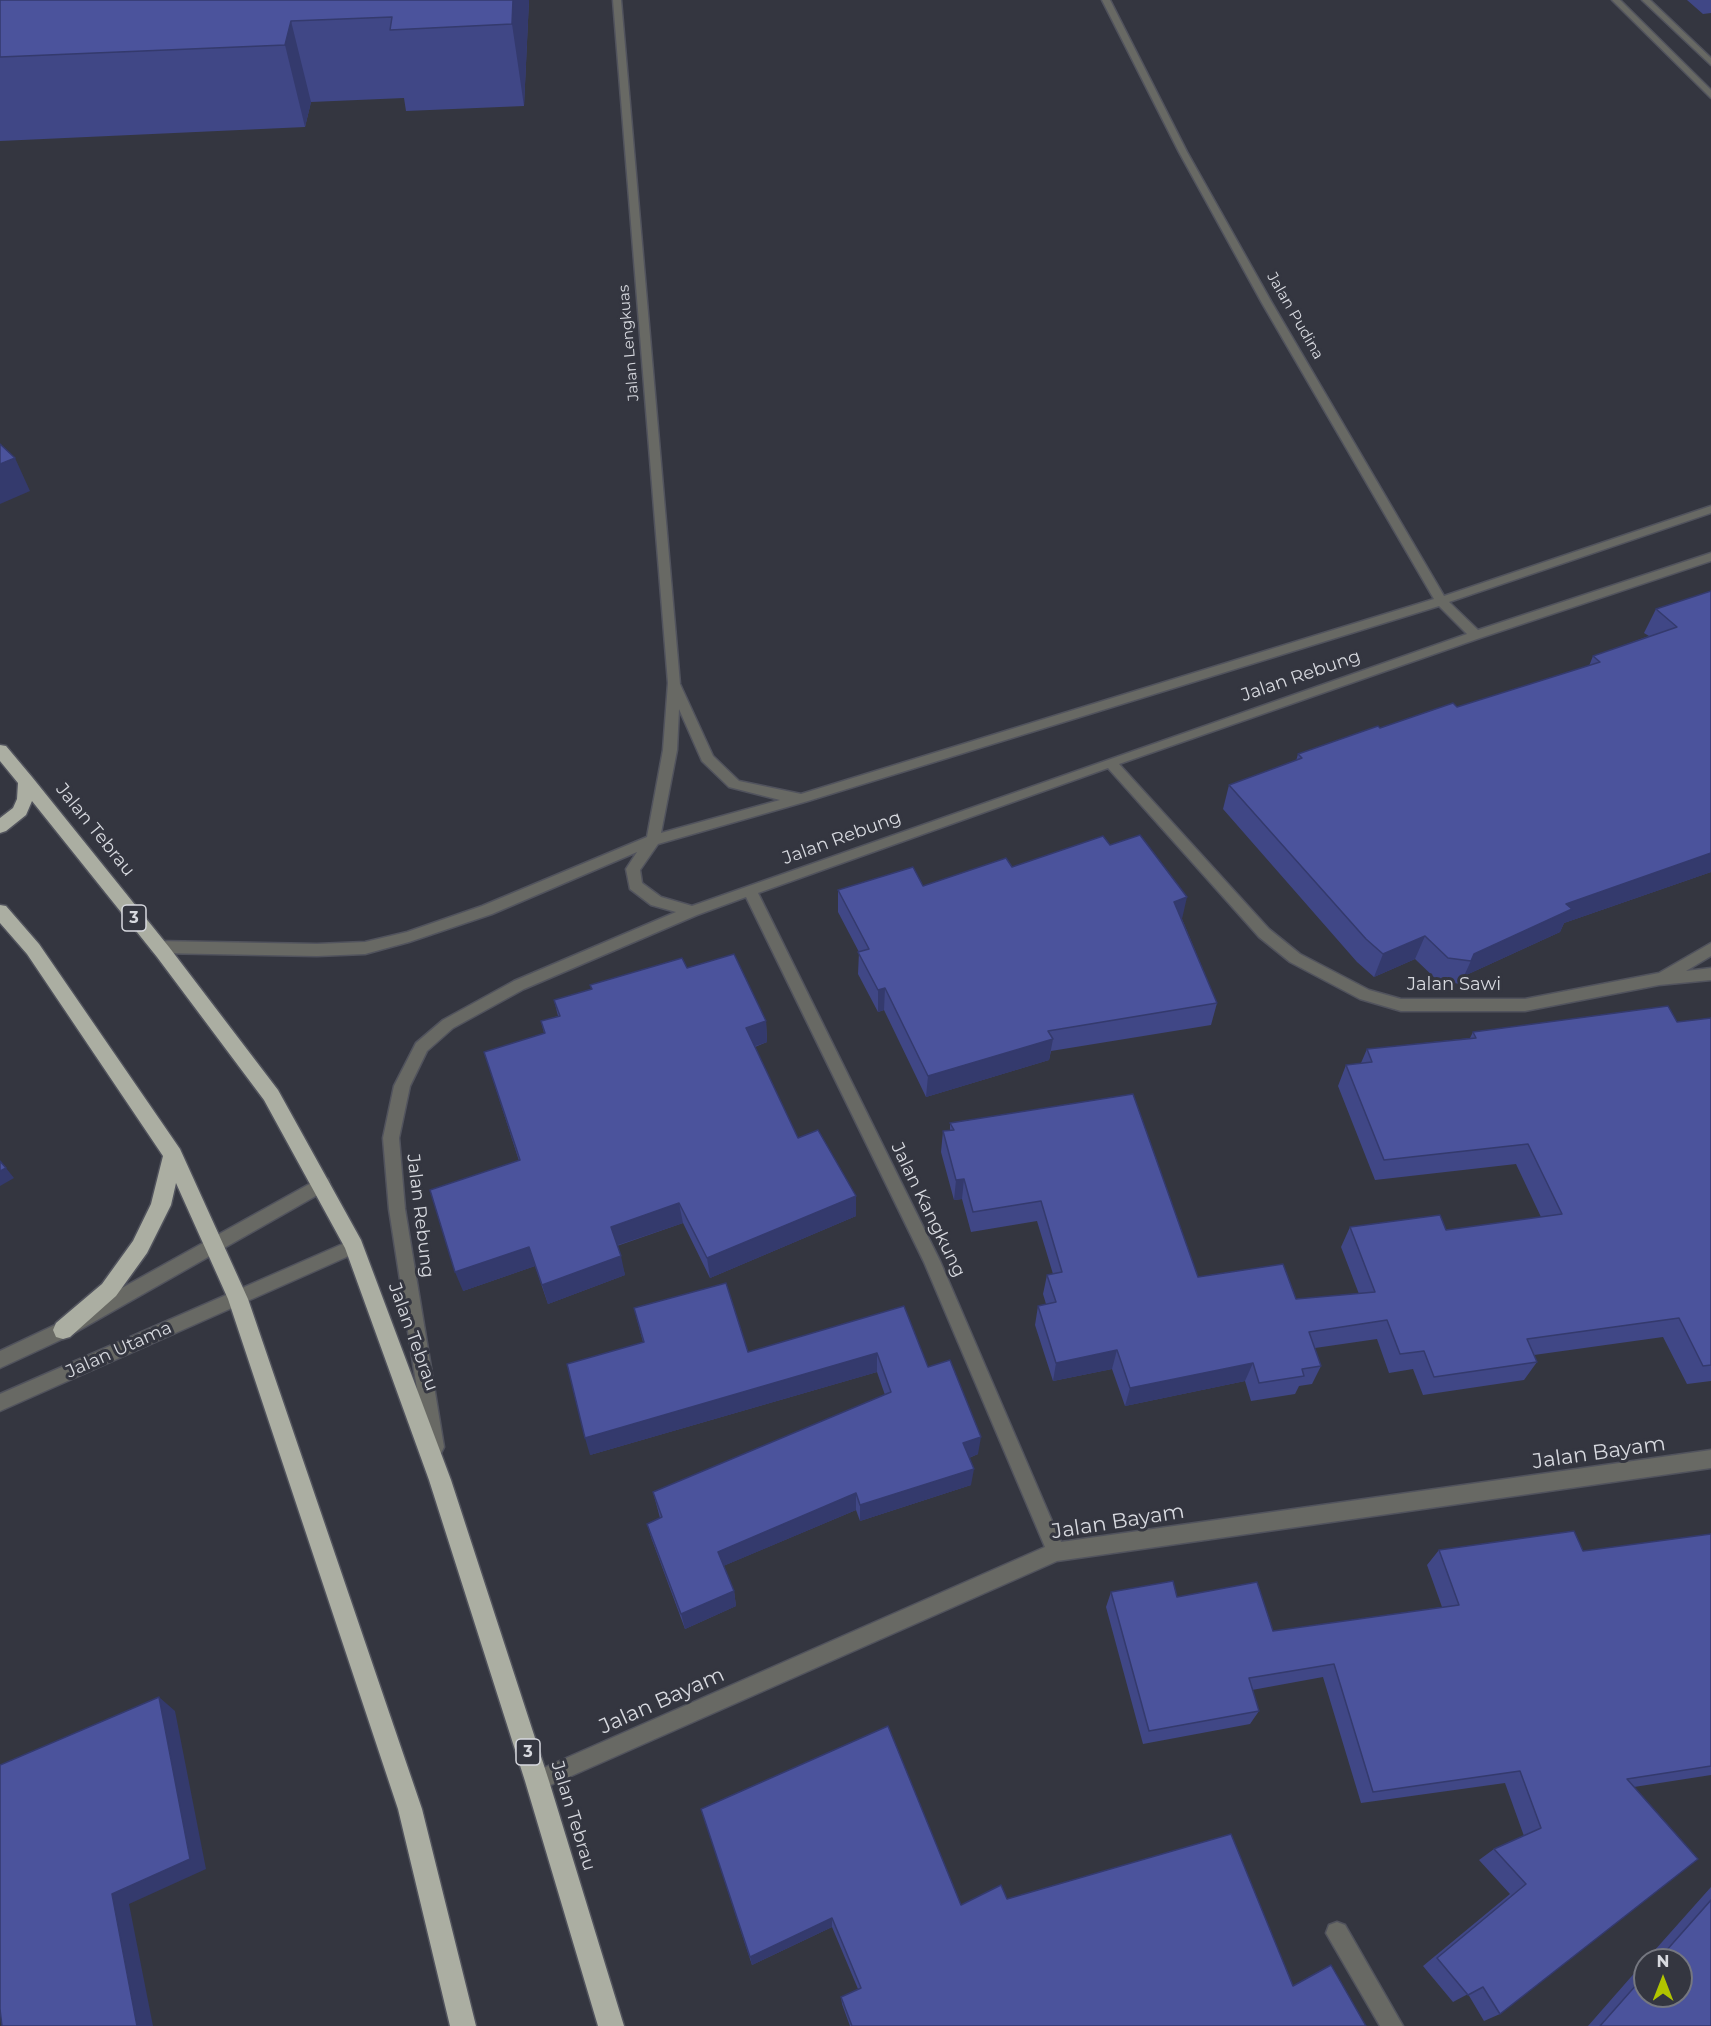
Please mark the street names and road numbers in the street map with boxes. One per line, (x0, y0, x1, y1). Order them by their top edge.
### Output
street label: Jalan Pudina (1263, 269, 1327, 363)
street label: Jalan Lengkuas (615, 284, 643, 402)
street label: Jalan Rebung (1239, 645, 1363, 707)
street label: Jalan Tebrau (51, 779, 139, 881)
street label: Jalan Rebung (780, 807, 904, 869)
road number: 3 (122, 905, 146, 931)
street label: Jalan Sawi (1407, 974, 1501, 996)
street label: Jalan Kangkung (886, 1139, 970, 1281)
street label: Jalan Rebung (402, 1153, 438, 1279)
street label: Jalan Tebrau (383, 1280, 443, 1394)
street label: Jalan Utama (63, 1317, 175, 1383)
street label: Jalan Bayam (1531, 1431, 1667, 1475)
street label: Jalan Bayam (1050, 1499, 1186, 1545)
street label: Jalan Bayam (596, 1662, 728, 1740)
road number: 3 (516, 1739, 540, 1765)
street label: Jalan Tebrau (546, 1759, 600, 1873)

